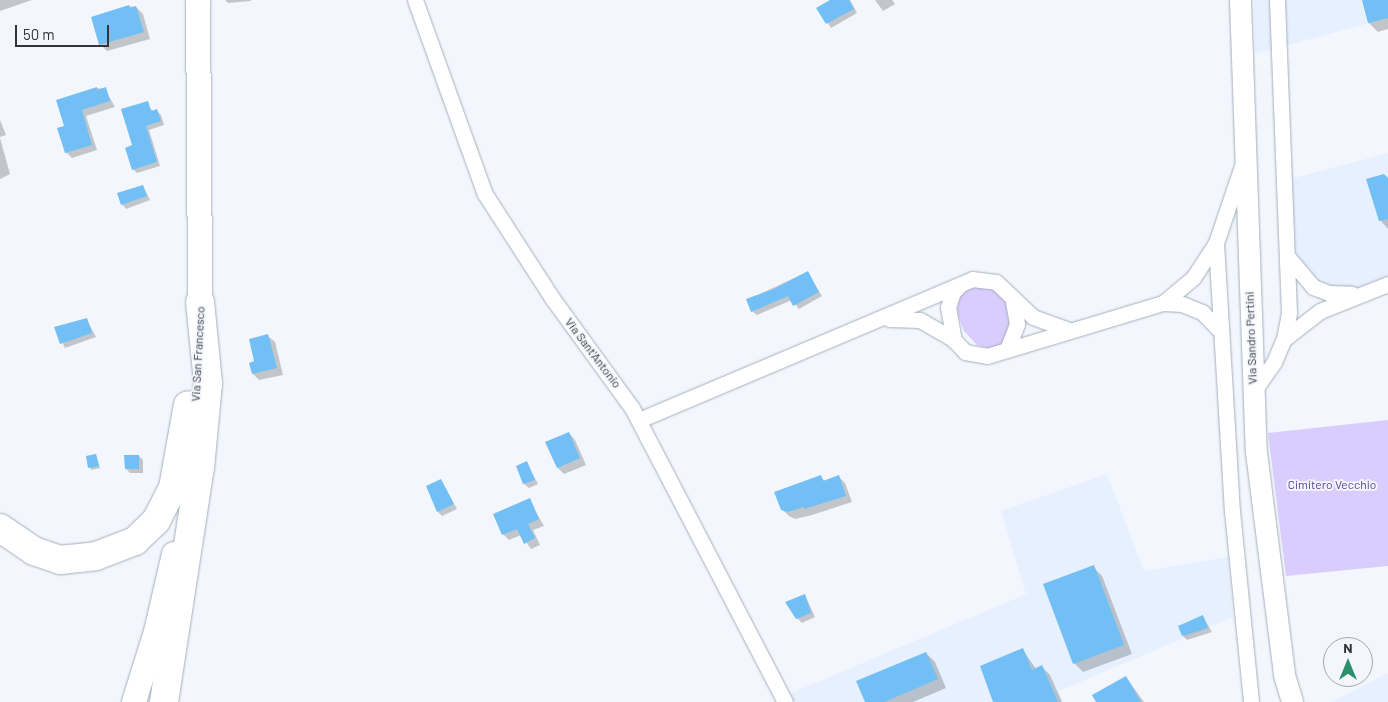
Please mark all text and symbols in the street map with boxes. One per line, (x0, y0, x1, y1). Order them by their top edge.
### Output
scale bar (18, 15, 111, 47)
text: 50 m (23, 25, 55, 43)
street label: Via Sandro Pertini (1242, 291, 1260, 385)
street label: Via San Francesco (188, 306, 208, 402)
street label: Via Sant'Antonio (562, 315, 624, 391)
park label: Cimitero Vecchio (1288, 478, 1376, 492)
north arrow (1323, 637, 1373, 687)
text: N (1343, 639, 1353, 656)

